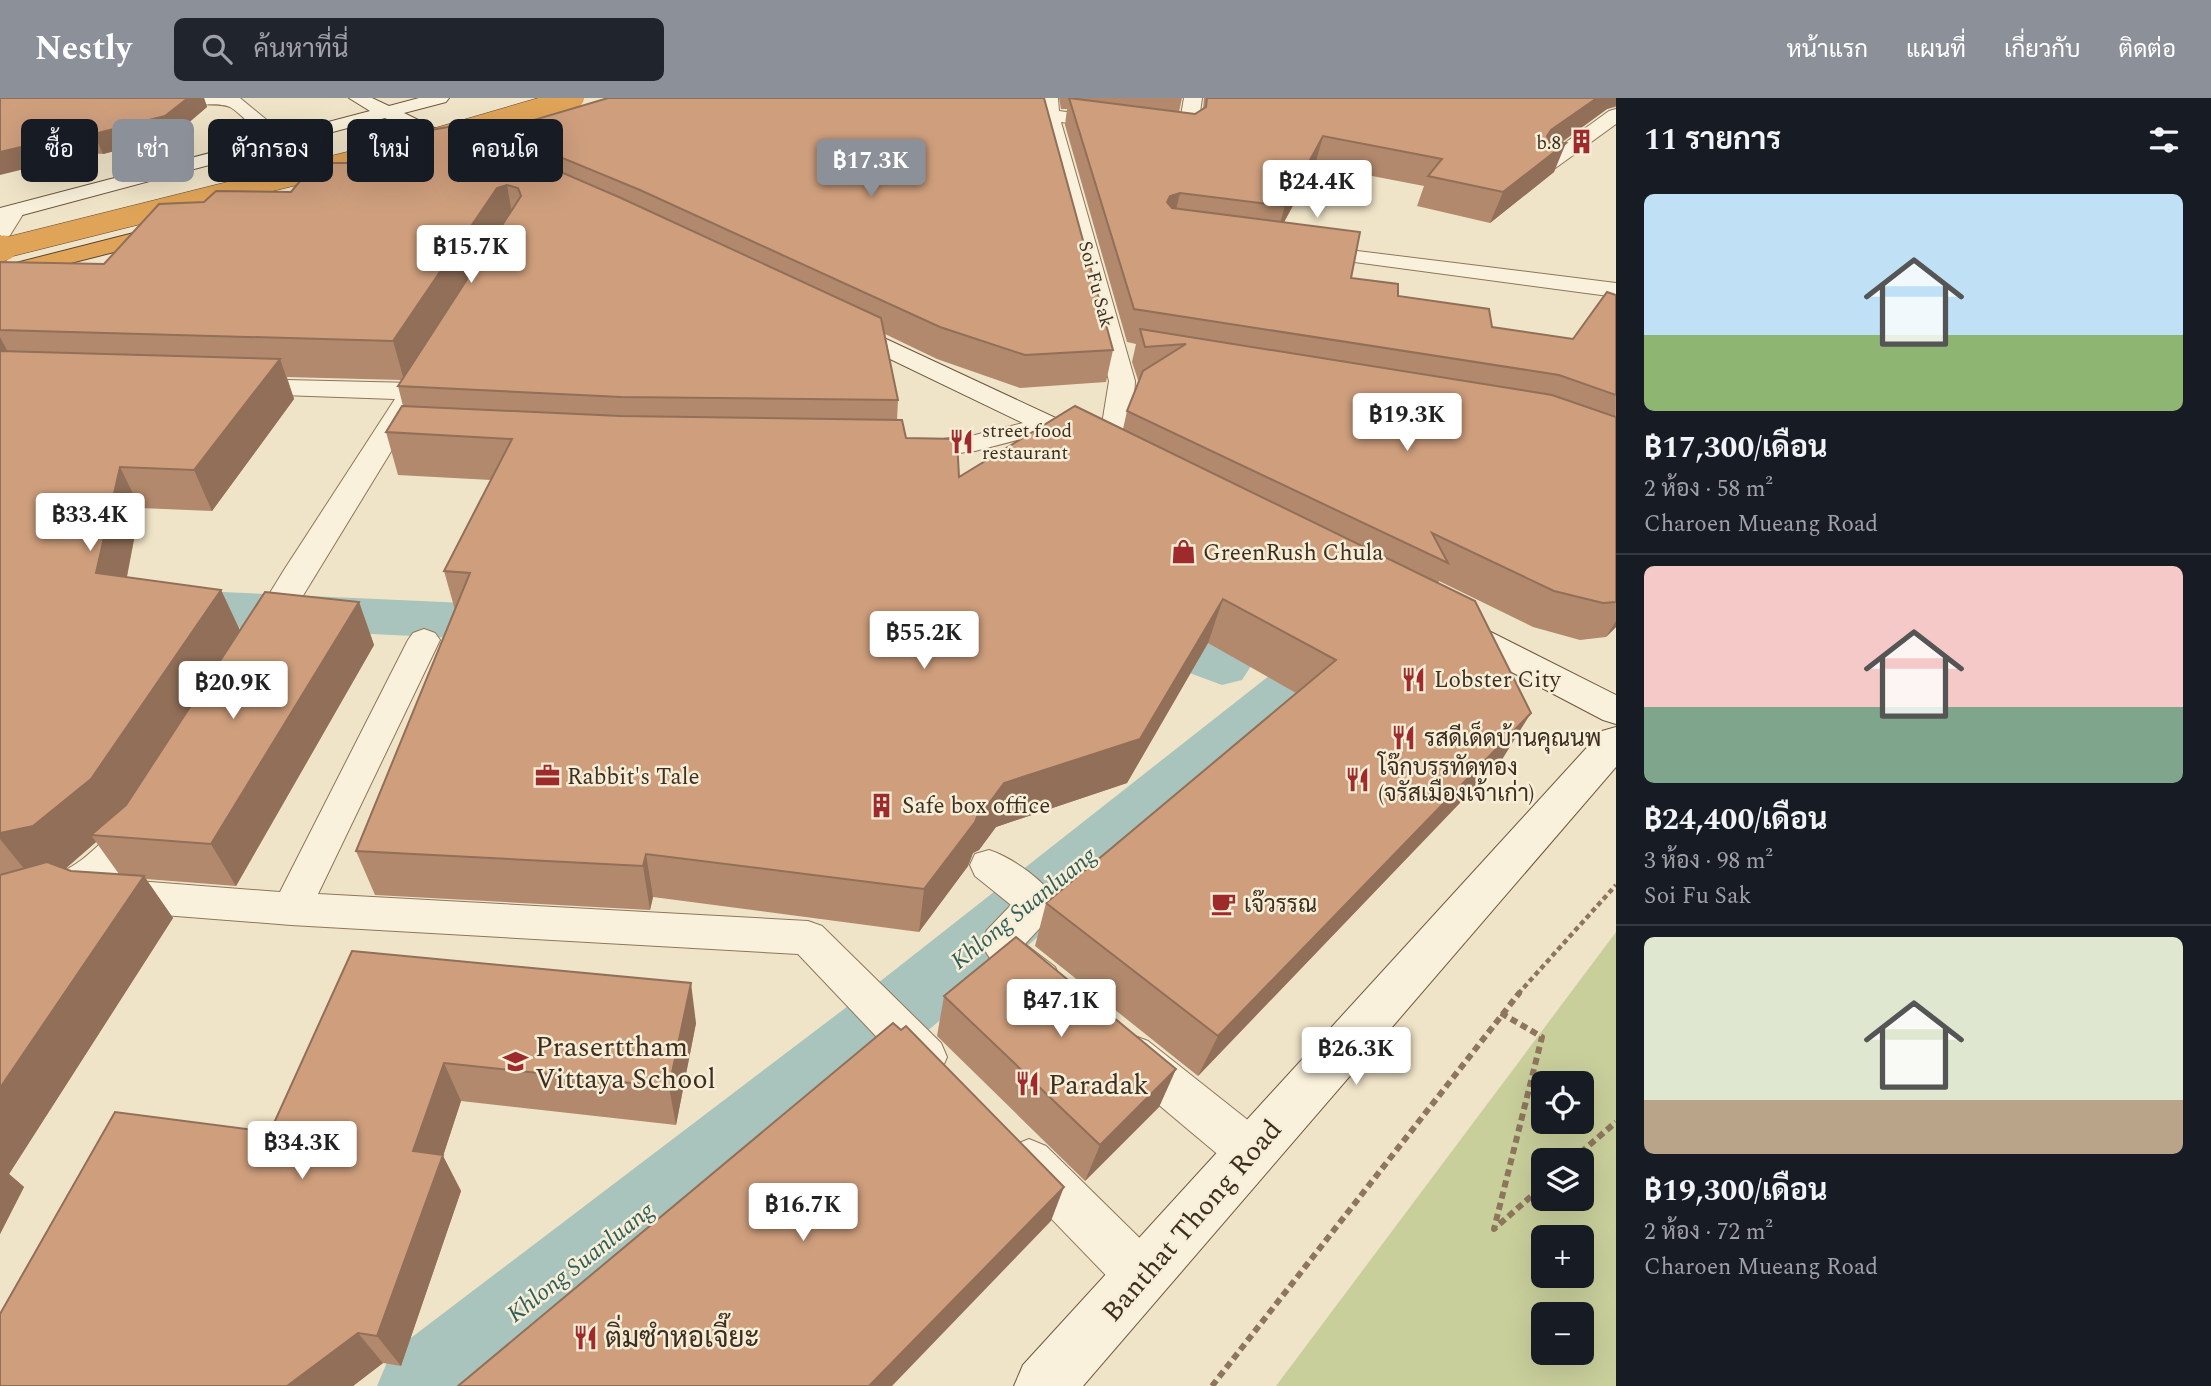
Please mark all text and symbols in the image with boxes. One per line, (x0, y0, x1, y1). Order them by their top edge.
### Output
search box (174, 18, 664, 81)
text: Nestly (35, 24, 132, 74)
text: ค้นหาที่นี่ (254, 29, 349, 69)
icon: search (198, 30, 236, 68)
text: หน้าแรก (1787, 32, 1868, 68)
text: แผนที่ (1906, 32, 1966, 68)
text: เกี่ยวกับ (2004, 32, 2081, 68)
text: ติดต่อ (2119, 32, 2176, 68)
text: 11 รายการ (1644, 117, 1781, 163)
chip: ซื้อ (21, 119, 98, 182)
chip: เช่า (112, 119, 194, 182)
chip: ตัวกรอง (208, 119, 333, 182)
chip: ใหม่ (347, 119, 434, 182)
chip: คอนโด (448, 119, 563, 182)
icon: filters (2145, 121, 2183, 159)
building icon: b.8 (1567, 128, 1595, 156)
place label: b.8 (1536, 129, 1561, 158)
pin: ฿17.3K (814, 140, 928, 199)
text: ฿17.3K (833, 144, 909, 179)
pin: ฿24.4K (1260, 160, 1374, 220)
text: ฿24.4K (1279, 165, 1355, 200)
pin: ฿15.7K (414, 226, 528, 285)
text: ฿15.7K (433, 230, 509, 265)
street label: Soi Fu Sak (1070, 238, 1121, 331)
icon: home (1851, 239, 1977, 365)
pin: ฿19.3K (1350, 394, 1464, 453)
text: ฿19.3K (1369, 398, 1445, 433)
place label: street food restaurant (982, 417, 1072, 468)
text: ฿17,300/เดือน (1644, 425, 1828, 471)
restaurant icon: street food restaurant (948, 427, 976, 455)
text: 2 ห้อง · 58 m² (1644, 472, 1773, 507)
pin: ฿33.4K (33, 494, 147, 553)
text: ฿33.4K (52, 498, 128, 533)
text: Charoen Mueang Road (1644, 507, 1878, 542)
place label: GreenRush Chula (1203, 536, 1384, 571)
shop icon: GreenRush Chula (1169, 538, 1197, 566)
icon: home (1851, 611, 1977, 737)
pin: ฿55.2K (867, 612, 981, 671)
text: ฿55.2K (886, 616, 962, 651)
pin: ฿20.9K (176, 662, 290, 721)
place label: Lobster City (1434, 663, 1562, 698)
restaurant icon: Lobster City (1400, 665, 1428, 693)
text: ฿20.9K (195, 666, 271, 701)
place label: รสดีเด็ดบ้านคุณนพ (1424, 721, 1601, 757)
restaurant icon: รสดีเด็ดบ้านคุณนพ (1390, 724, 1418, 752)
place label: โจ๊กบรรทัดทอง (จรัสเมืองเจ้าเก่า) (1376, 751, 1535, 812)
place label: Rabbit's Tale (567, 760, 700, 795)
office icon: Rabbit's Tale (533, 762, 561, 790)
restaurant icon: โจ๊กบรรทัดทอง (จรัสเมืองเจ้าเก่า) (1344, 766, 1372, 794)
place label: Safe box office (902, 789, 1050, 824)
building icon: Safe box office (868, 791, 896, 819)
text: ฿24,400/เดือน (1644, 797, 1828, 843)
water label: Khlong Suanluang (943, 838, 1105, 979)
text: 3 ห้อง · 98 m² (1644, 844, 1773, 879)
text: Soi Fu Sak (1644, 879, 1751, 914)
place label: เจ๊วรรณ (1244, 888, 1317, 923)
cafe icon: เจ๊วรรณ (1210, 890, 1238, 918)
pin: ฿47.1K (1004, 979, 1118, 1039)
icon: home (1851, 982, 1977, 1108)
text: ฿47.1K (1023, 984, 1099, 1019)
place label: Praserttham Vittaya School (535, 1026, 716, 1101)
pin: ฿26.3K (1299, 1028, 1413, 1087)
text: ฿26.3K (1318, 1032, 1394, 1067)
school or university icon: Praserttham Vittaya School (501, 1048, 529, 1076)
place label: Paradak (1048, 1064, 1149, 1107)
restaurant icon: Paradak (1014, 1070, 1042, 1098)
map controls (1531, 1071, 1594, 1365)
button: locate (1531, 1071, 1594, 1134)
street label: Banthat Thong Road (1092, 1110, 1293, 1332)
pin: ฿34.3K (245, 1122, 359, 1181)
text: ฿34.3K (264, 1126, 340, 1161)
button: layers (1531, 1148, 1594, 1211)
text: ฿19,300/เดือน (1644, 1168, 1828, 1214)
pin: ฿16.7K (746, 1184, 860, 1243)
text: ฿16.7K (765, 1188, 841, 1223)
water label: Khlong Suanluang (499, 1193, 663, 1332)
text: 2 ห้อง · 72 m² (1644, 1215, 1773, 1250)
button: + (1531, 1225, 1594, 1288)
text: Charoen Mueang Road (1644, 1250, 1878, 1285)
button: − (1531, 1302, 1594, 1365)
place label: ติ่มซำหอเจี๊ยะ (605, 1312, 759, 1360)
restaurant icon: ติ่มซำหอเจี๊ยะ (571, 1323, 599, 1351)

